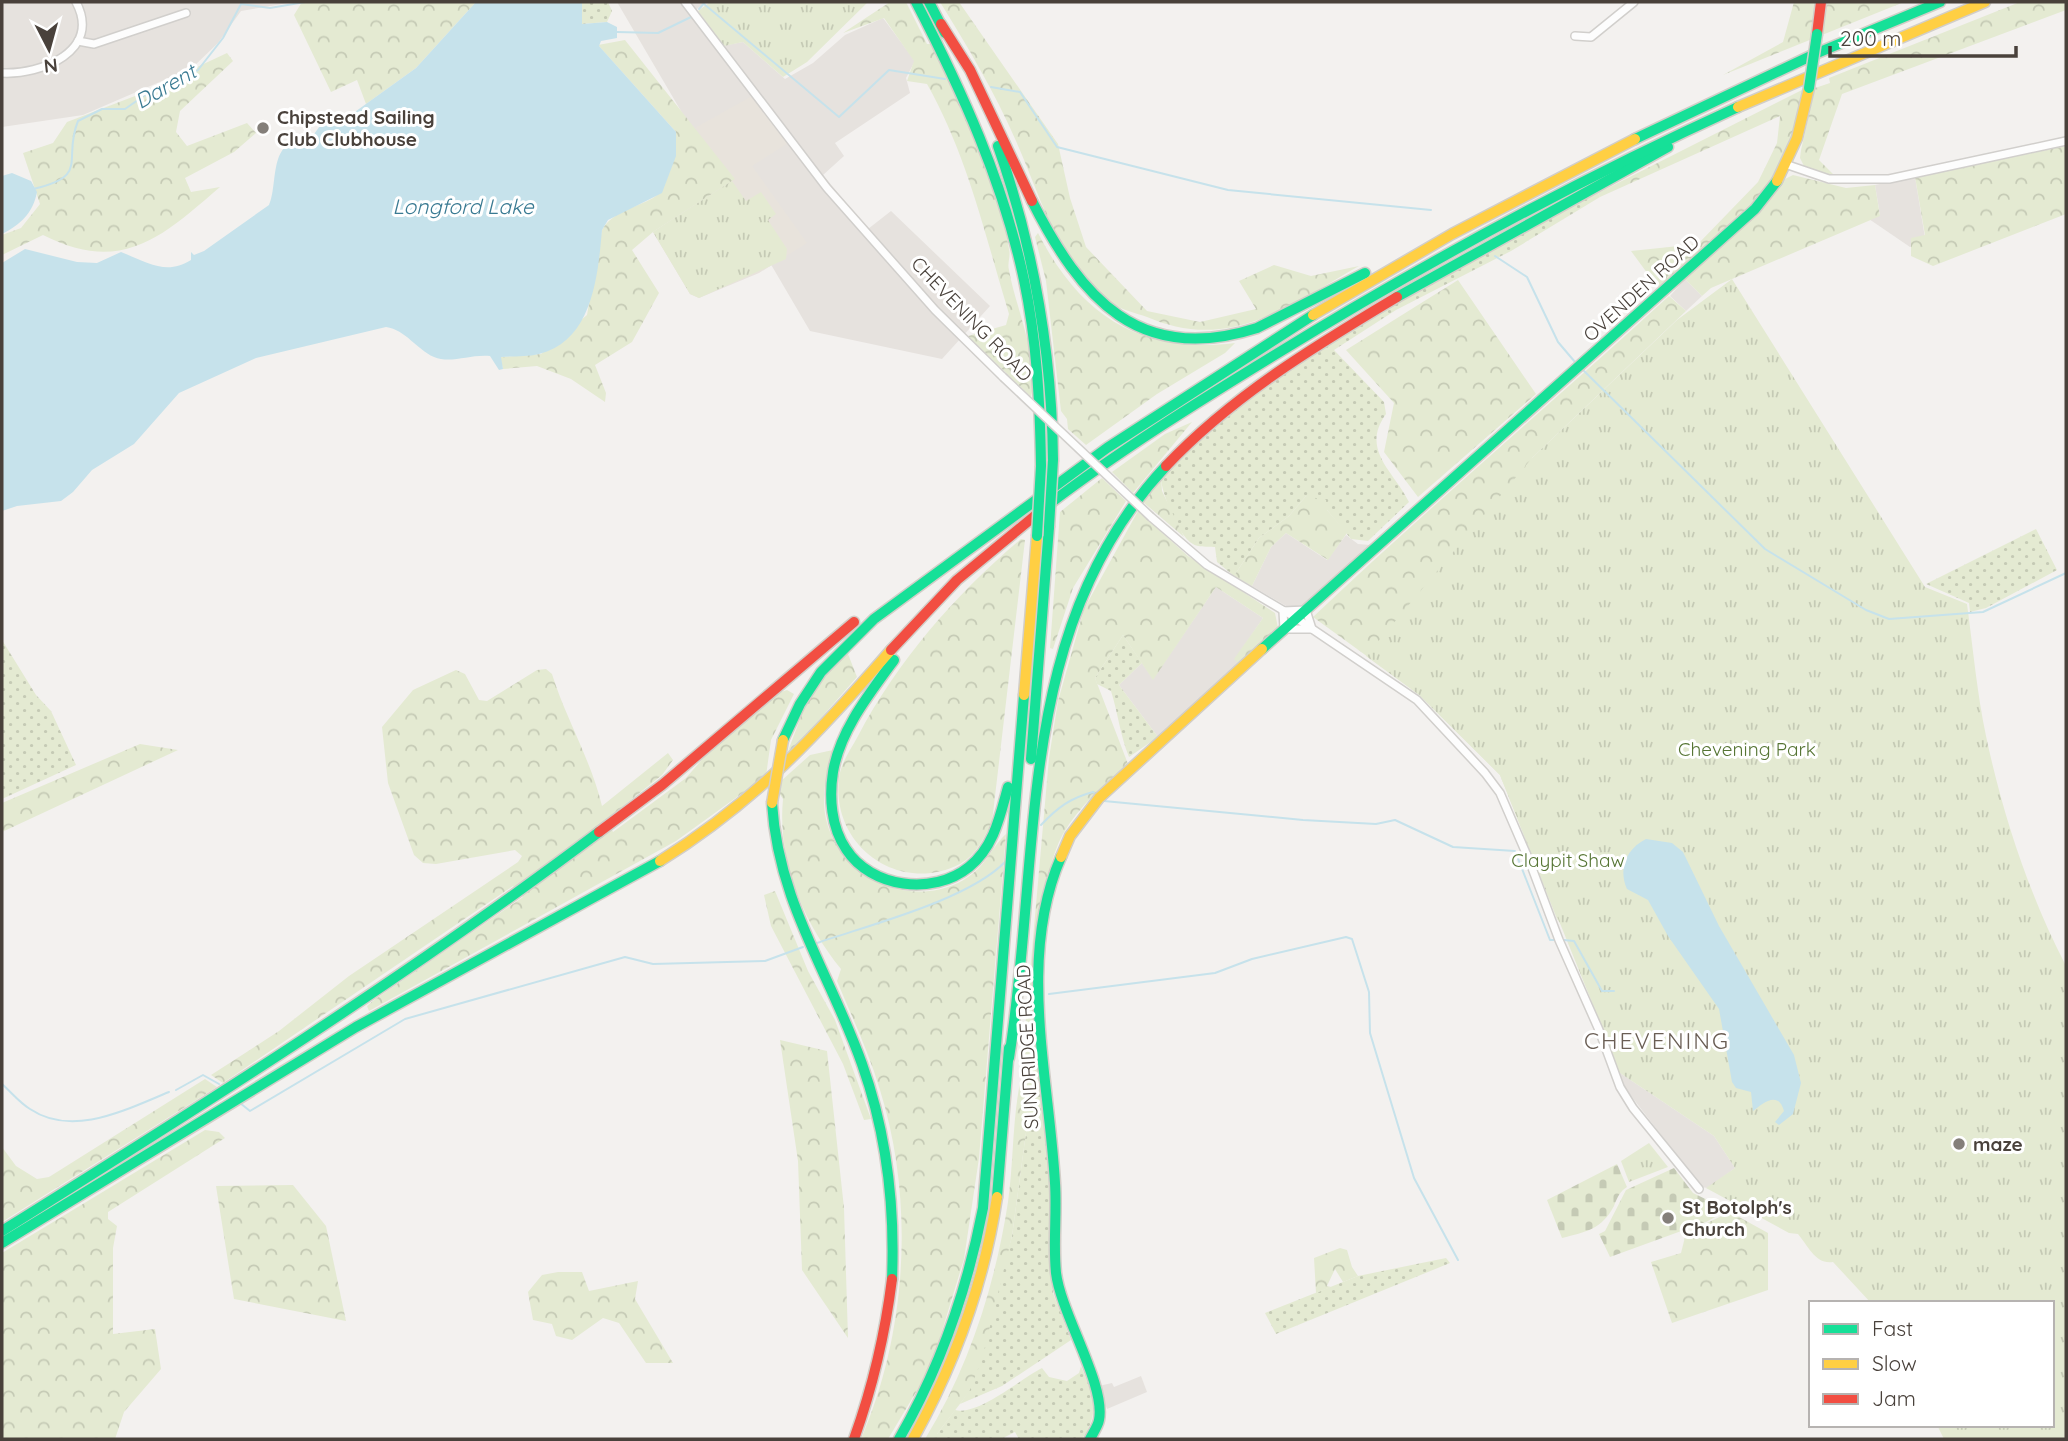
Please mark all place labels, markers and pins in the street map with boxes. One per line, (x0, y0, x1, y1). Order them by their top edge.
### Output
place label: Chipstead Sailing Club Clubhouse (277, 105, 435, 151)
marker: Chipstead Sailing Club Clubhouse (255, 120, 271, 136)
place label: maze (1973, 1132, 2023, 1156)
marker: maze (1951, 1136, 1967, 1152)
place label: St Botolph's Church (1682, 1195, 1792, 1241)
marker: St Botolph's Church (1660, 1210, 1676, 1226)

